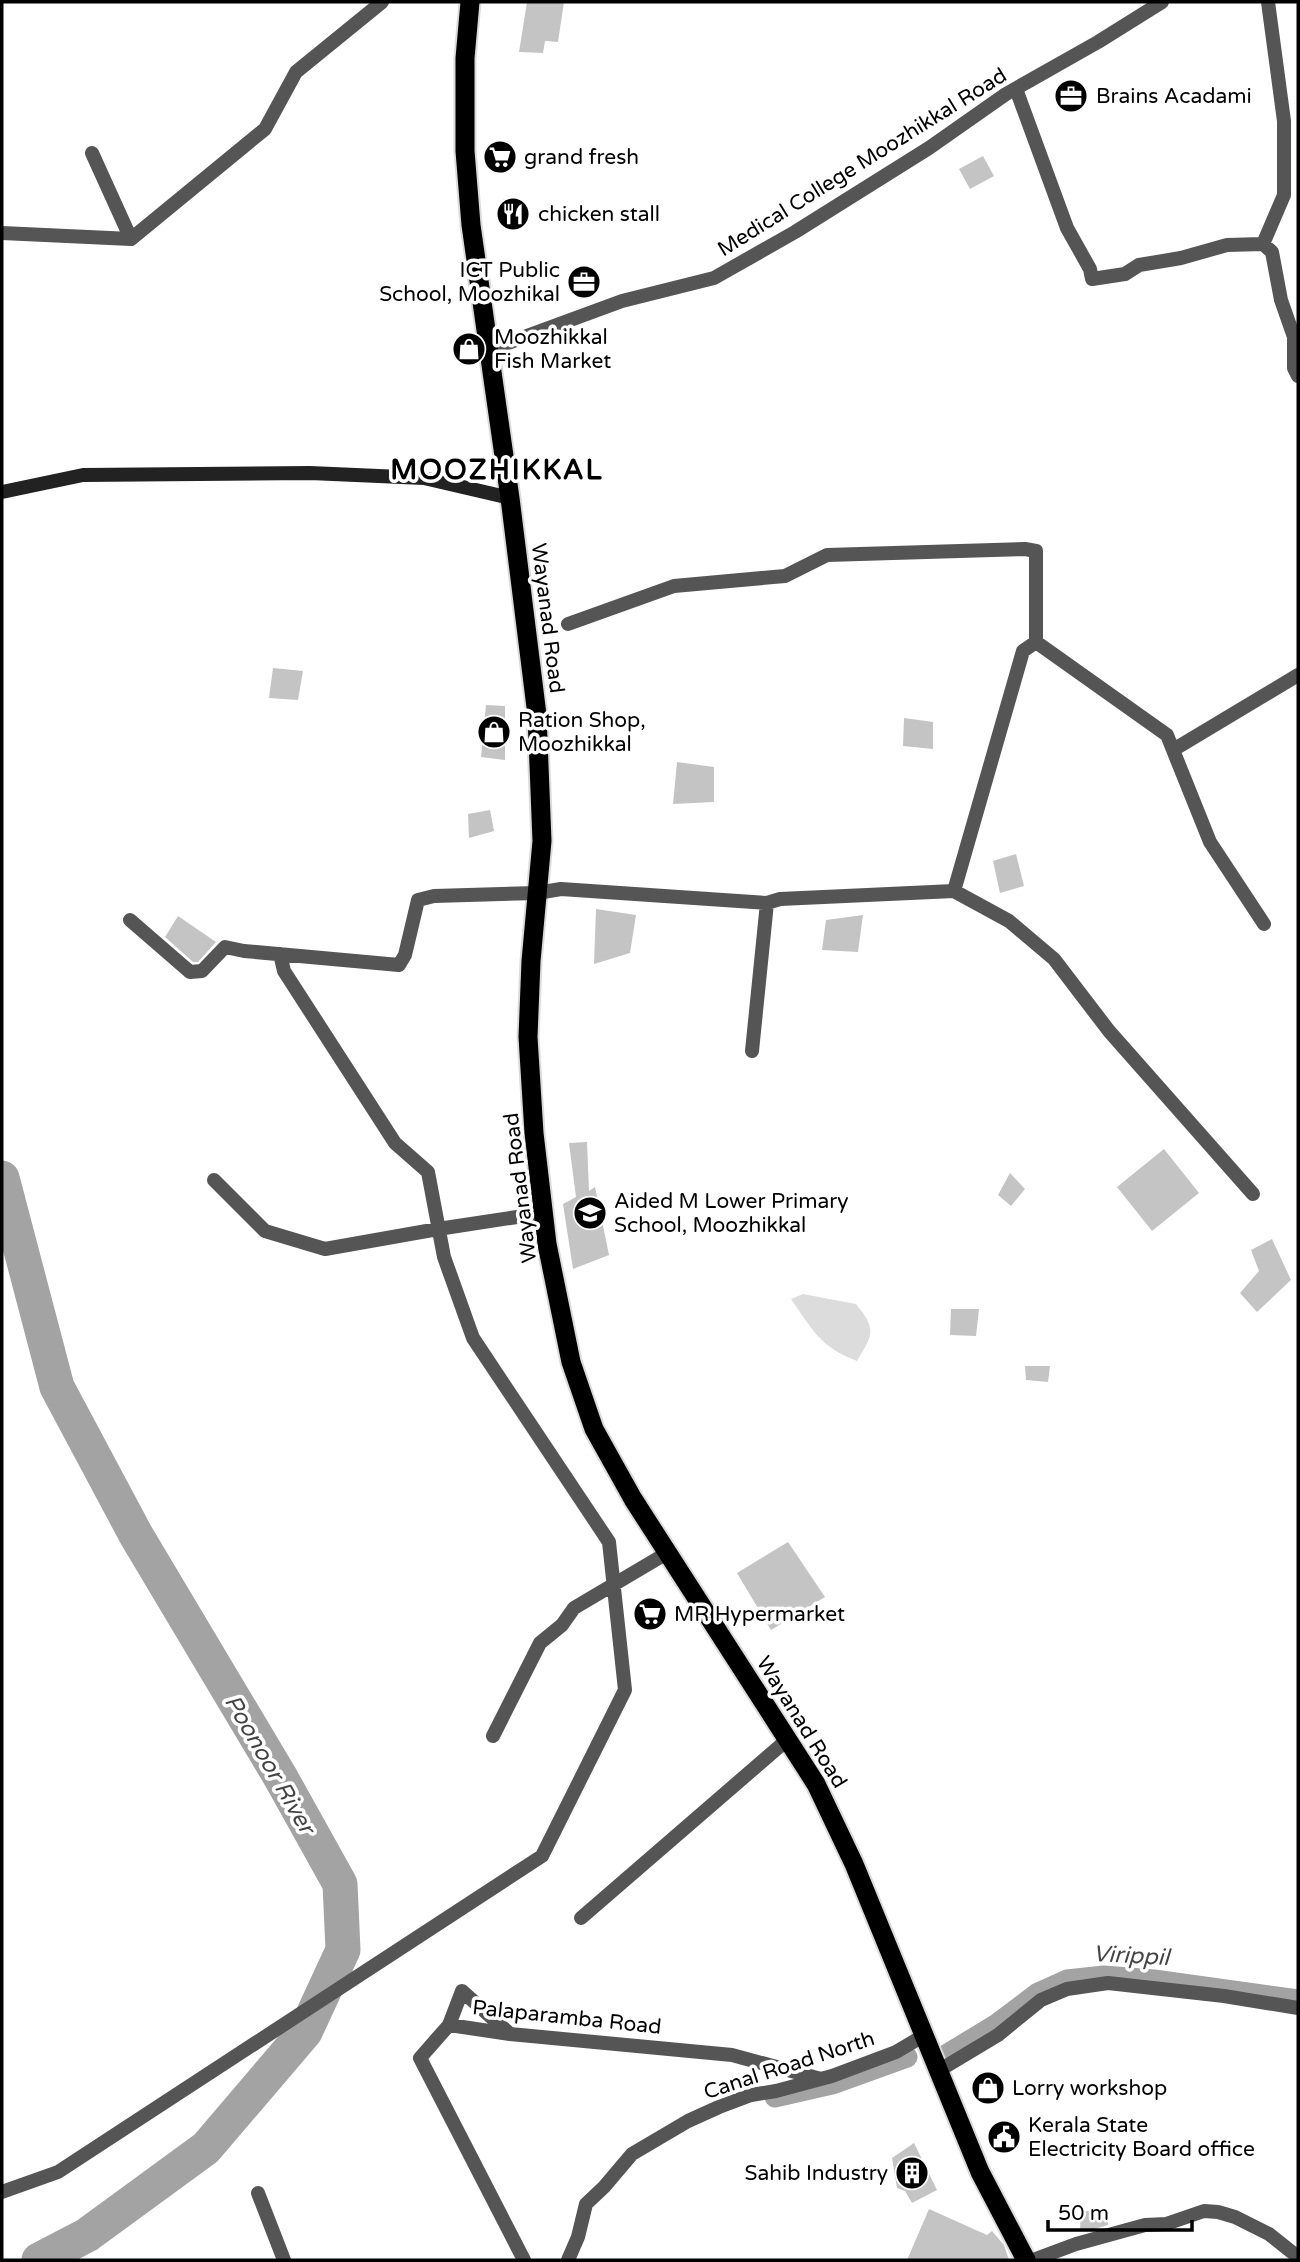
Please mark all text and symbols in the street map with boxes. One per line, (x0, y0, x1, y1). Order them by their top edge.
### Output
street label: Medical College Moozhikkal Road (713, 63, 1011, 262)
office icon: Brains Acadami (1052, 77, 1090, 115)
place label: Brains Acadami (1096, 84, 1252, 109)
supermarket icon: grand fresh (481, 138, 519, 176)
place label: grand fresh (524, 145, 639, 170)
restaurant icon: chicken stall (494, 195, 532, 233)
place label: chicken stall (538, 202, 660, 227)
place label: ICT Public School, Moozhikal (379, 258, 560, 307)
office icon: ICT Public School, Moozhikal (565, 263, 603, 301)
place label: Moozhikkal Fish Market (494, 325, 611, 374)
shop icon: Moozhikkal Fish Market (450, 330, 488, 368)
district label: MOOZHIKKAL (390, 453, 604, 487)
street label: Wayanad Road (526, 542, 569, 695)
place label: Ration Shop, Moozhikkal (518, 708, 646, 757)
shop icon: Ration Shop, Moozhikkal (475, 713, 513, 751)
street label: Wayanad Road (499, 1111, 542, 1264)
place label: Aided M Lower Primary School, Moozhikkal (614, 1189, 849, 1238)
school or university icon: Aided M Lower Primary School, Moozhikkal (571, 1194, 609, 1232)
supermarket icon: MR Hypermarket (631, 1595, 669, 1633)
place label: MR Hypermarket (674, 1602, 845, 1627)
street label: Wayanad Road (751, 1652, 852, 1793)
water label: Poonoor River (218, 1690, 322, 1842)
water label: Virippil (1092, 1940, 1172, 1972)
street label: Palaparamba Road (471, 1995, 663, 2040)
street label: Canal Road North (701, 2026, 878, 2105)
shop icon: Lorry workshop (969, 2069, 1007, 2107)
place label: Lorry workshop (1012, 2076, 1167, 2101)
place label: Kerala State Electricity Board office (1028, 2113, 1255, 2162)
public building icon: Kerala State Electricity Board office (985, 2118, 1023, 2156)
building icon: Sahib Industry (893, 2154, 931, 2192)
place label: Sahib Industry (745, 2161, 888, 2186)
scale bar (1048, 2188, 1192, 2232)
text: 50 m (1058, 2201, 1109, 2226)

